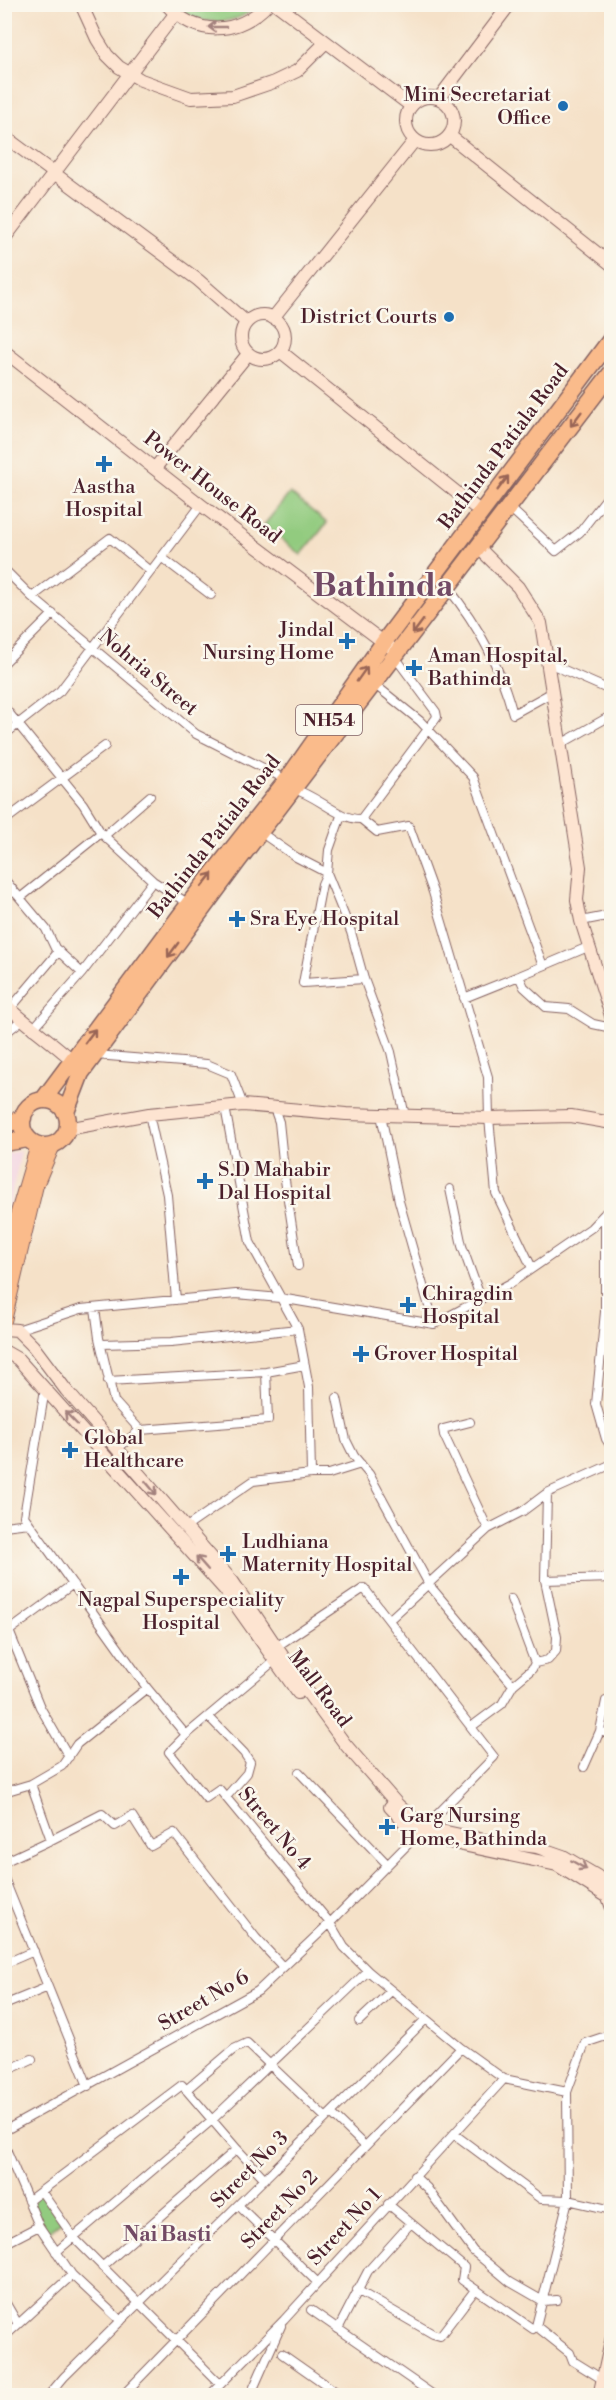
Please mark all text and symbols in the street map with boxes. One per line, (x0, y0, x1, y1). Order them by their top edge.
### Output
one-way arrow (208, 21, 227, 33)
place label: Mini Secretariat Office (403, 83, 551, 131)
marker: Mini Secretariat Office (556, 99, 570, 113)
place label: District Courts (301, 305, 437, 330)
marker: District Courts (442, 310, 456, 324)
street label: Bathinda Patiala Road (433, 359, 575, 535)
one-way arrow (570, 410, 582, 426)
street label: Power House Road (138, 427, 286, 550)
marker: Aastha Hospital (95, 455, 113, 473)
place label: Aastha Hospital (65, 475, 143, 523)
one-way arrow (497, 476, 509, 492)
district label: Bathinda (313, 566, 454, 606)
place label: Jindal Nursing Home (203, 618, 334, 666)
one-way arrow (411, 619, 424, 635)
street label: Nohria Street (93, 624, 203, 722)
marker: Jindal Nursing Home (338, 632, 356, 650)
place label: Aman Hospital, Bathinda (427, 644, 567, 692)
marker: Aman Hospital, Bathinda (405, 659, 423, 677)
one-way arrow (356, 666, 368, 682)
road number: NH54 (296, 705, 362, 735)
street label: Bathinda Patiala Road (143, 750, 287, 925)
one-way arrow (200, 872, 213, 888)
place label: Sra Eye Hospital (250, 907, 399, 932)
marker: Sra Eye Hospital (228, 910, 246, 928)
one-way arrow (167, 941, 179, 957)
one-way arrow (84, 1029, 96, 1045)
place label: S.D Mahabir Dal Hospital (218, 1158, 331, 1206)
marker: S.D Mahabir Dal Hospital (196, 1172, 214, 1190)
place label: Chiragdin Hospital (422, 1282, 513, 1330)
marker: Chiragdin Hospital (399, 1296, 417, 1314)
place label: Grover Hospital (374, 1342, 518, 1367)
marker: Grover Hospital (352, 1345, 370, 1363)
one-way arrow (64, 1411, 78, 1426)
place label: Global Healthcare (84, 1426, 184, 1474)
marker: Global Healthcare (61, 1441, 79, 1459)
one-way arrow (144, 1480, 158, 1495)
place label: Ludhiana Maternity Hospital (242, 1530, 412, 1578)
marker: Ludhiana Maternity Hospital (219, 1545, 237, 1563)
one-way arrow (195, 1556, 209, 1571)
marker: Nagpal Superspeciality Hospital (172, 1568, 190, 1586)
place label: Nagpal Superspeciality Hospital (78, 1588, 284, 1636)
street label: Mall Road (282, 1645, 356, 1733)
street label: Street No 4 (232, 1783, 316, 1876)
place label: Garg Nursing Home, Bathinda (400, 1804, 548, 1852)
marker: Garg Nursing Home, Bathinda (378, 1818, 396, 1836)
one-way arrow (570, 1859, 587, 1871)
street label: Street No 6 (154, 1965, 254, 2037)
street label: Street No 3 (206, 2126, 294, 2214)
street label: Street No 2 (236, 2165, 324, 2255)
street label: Street No 1 (303, 2183, 387, 2271)
district label: Nai Basti (123, 2222, 211, 2248)

